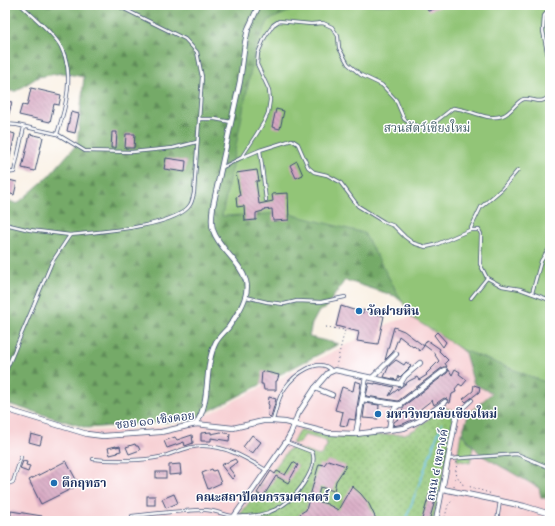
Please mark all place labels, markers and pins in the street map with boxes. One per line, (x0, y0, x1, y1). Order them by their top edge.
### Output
place label: วัดฝายหิน (367, 304, 419, 318)
marker: วัดฝายหิน (354, 306, 364, 316)
place label: มหาวิทยาลัยเชียงใหม่ (386, 405, 497, 421)
marker: มหาวิทยาลัยเชียงใหม่ (373, 409, 383, 419)
place label: ตึกฤทธา (62, 476, 107, 490)
marker: ตึกฤทธา (49, 478, 59, 488)
place label: คณะสถาปัตยกรรมศาสตร์ (196, 489, 331, 504)
marker: คณะสถาปัตยกรรมศาสตร์ (332, 492, 342, 502)

